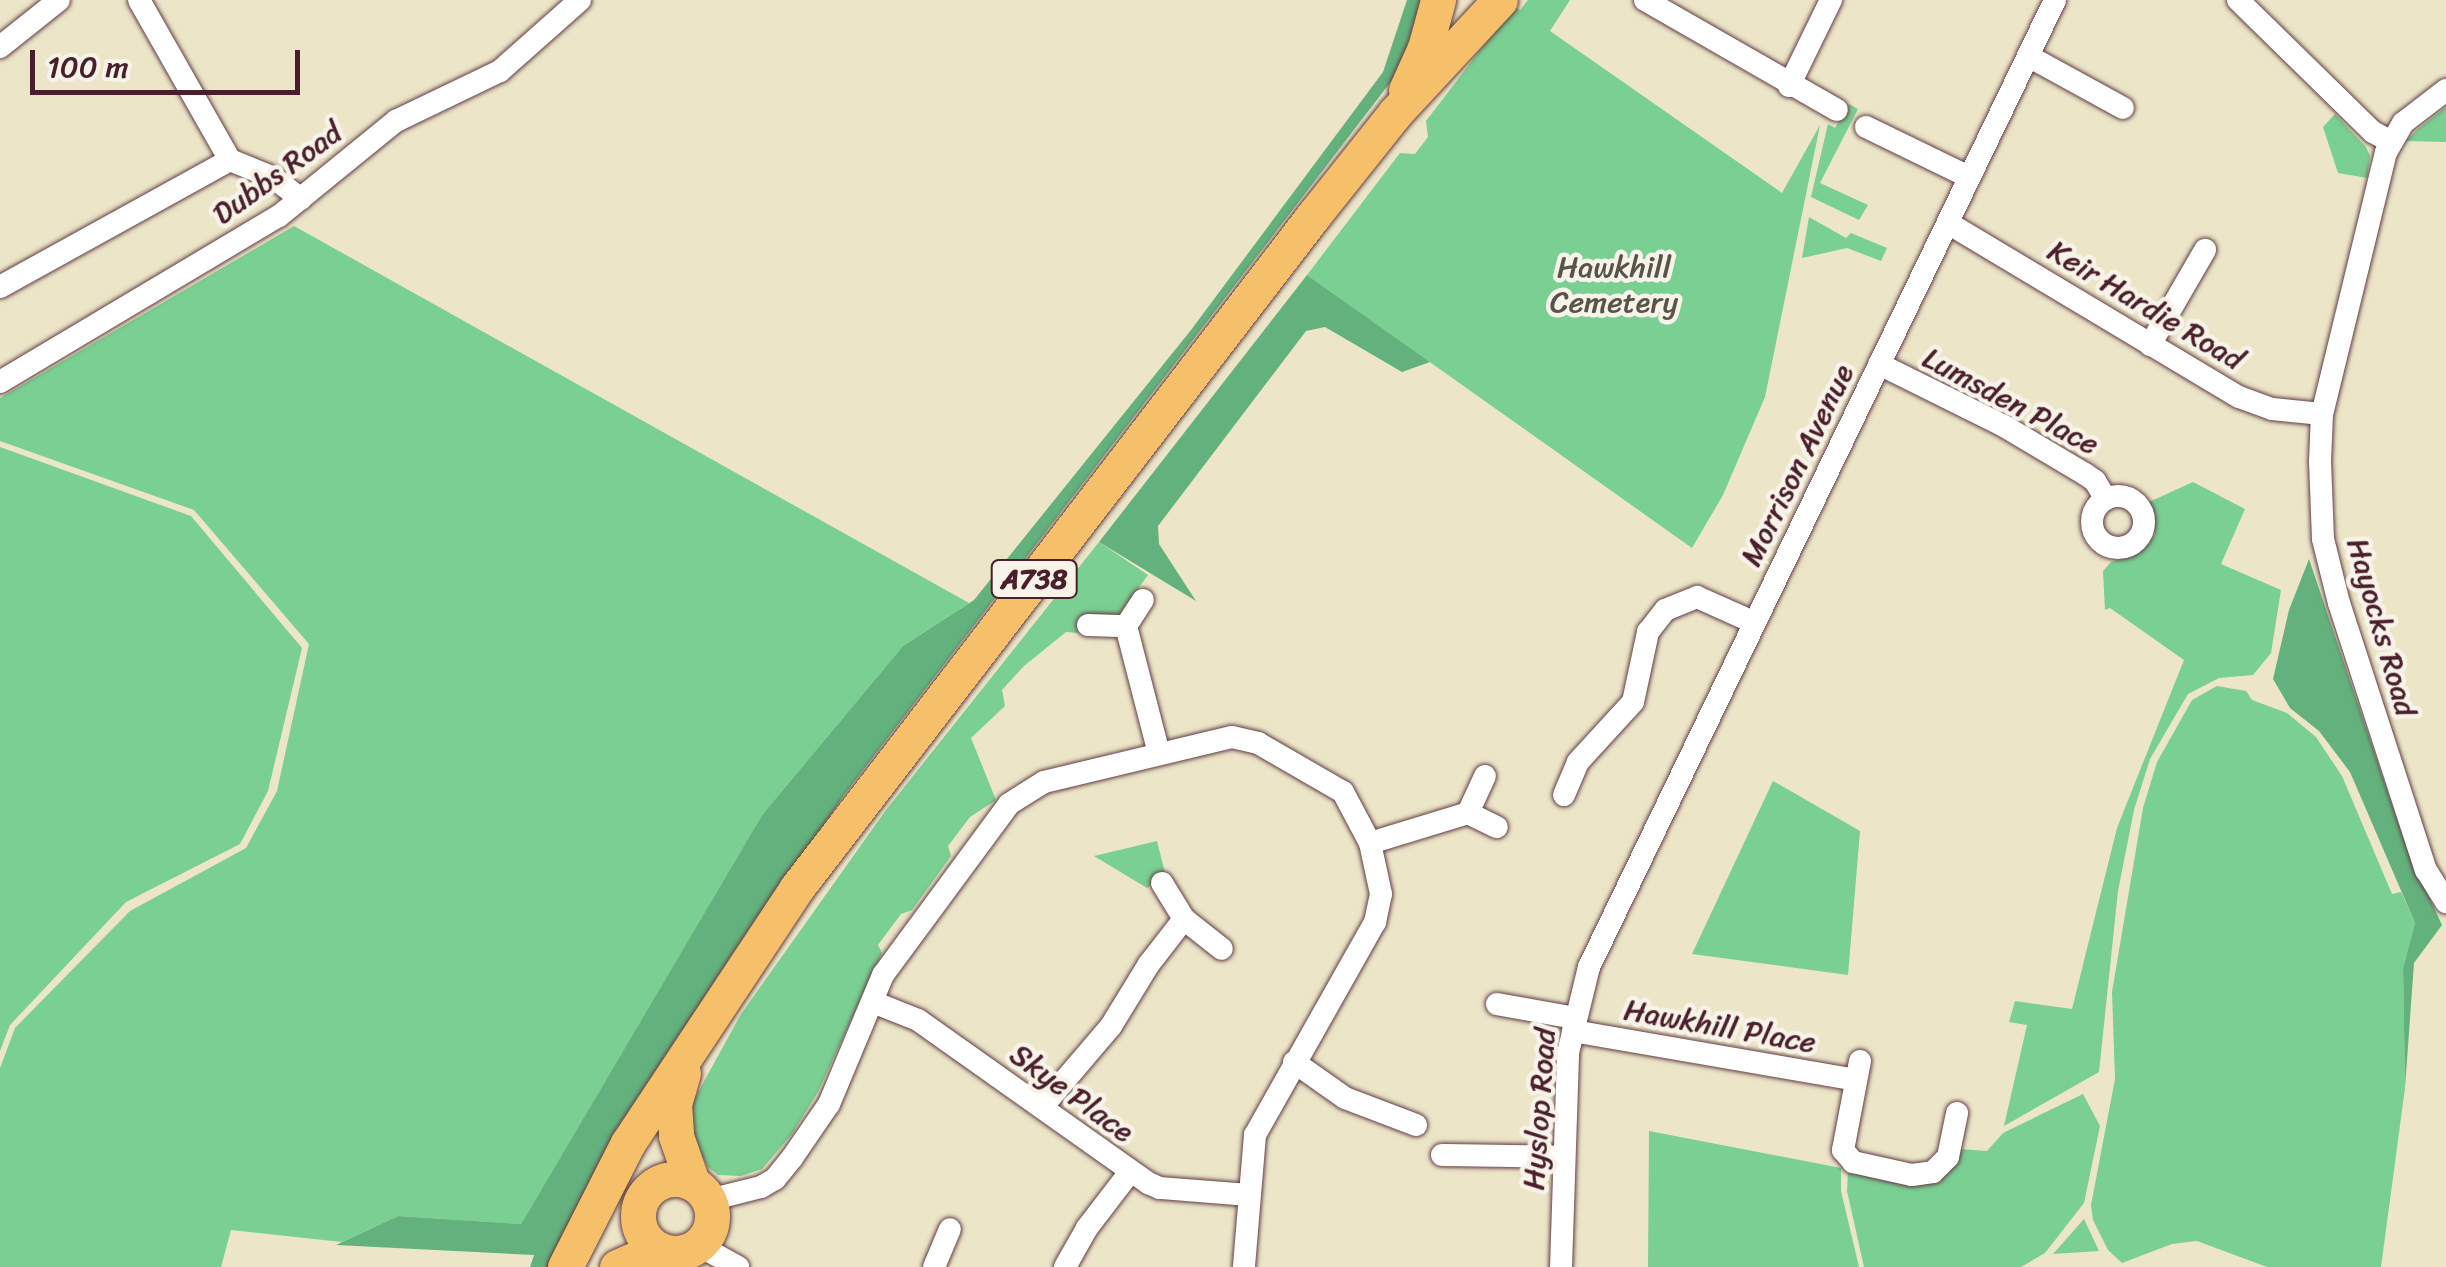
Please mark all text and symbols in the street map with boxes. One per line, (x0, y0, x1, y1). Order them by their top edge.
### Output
scale bar (35, 30, 305, 92)
text: 100 m (47, 40, 129, 94)
street label: Dubbs Road (205, 114, 349, 232)
street label: Keir Hardie Road (2042, 233, 2250, 377)
park label: Hawkhill Cemetery (1550, 249, 1678, 320)
street label: Lumsden Place (1917, 340, 2105, 462)
street label: Morrison Avenue (1733, 358, 1861, 572)
street label: Hayocks Road (2339, 534, 2425, 720)
road number: A738 (989, 556, 1079, 602)
street label: Hawkhill Place (1621, 991, 1819, 1061)
street label: Hyslop Road (1515, 1027, 1563, 1191)
street label: Skye Place (1002, 1036, 1142, 1150)

